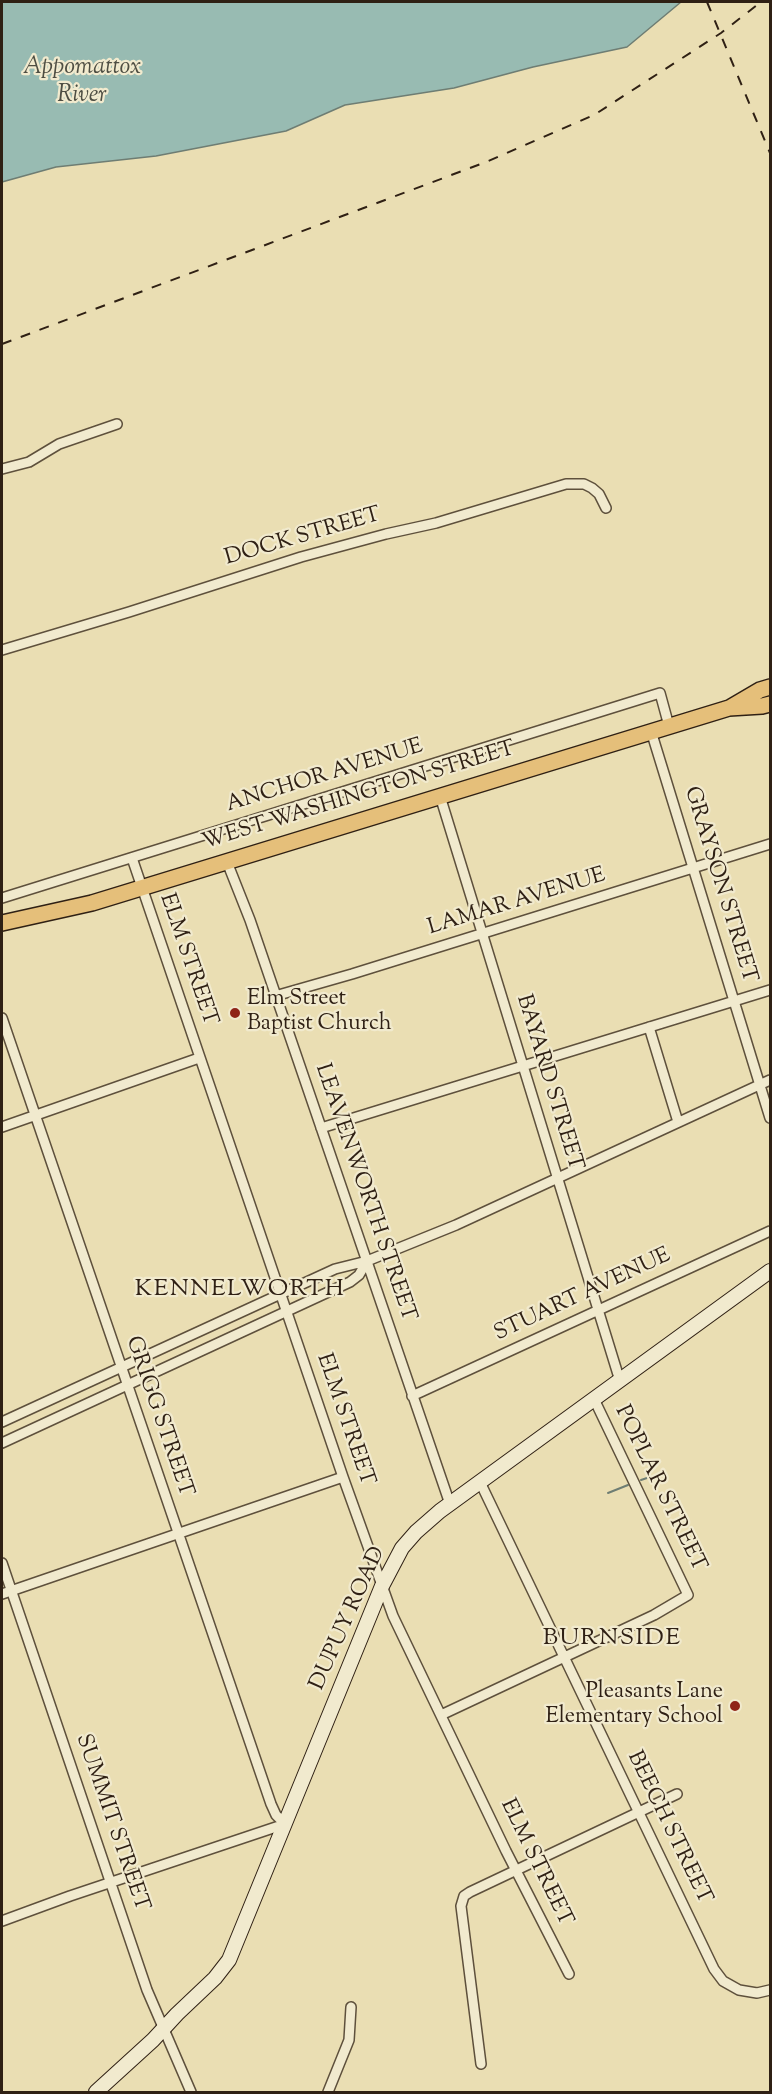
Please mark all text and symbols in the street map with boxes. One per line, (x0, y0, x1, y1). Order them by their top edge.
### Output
water label: Appomattox River (23, 55, 141, 111)
street label: DOCK STREET (222, 503, 384, 573)
street label: ANCHOR AVENUE (223, 734, 427, 820)
street label: WEST WASHINGTON STREET (199, 737, 519, 857)
street label: GRAYSON STREET (677, 784, 761, 986)
street label: LAMAR AVENUE (425, 863, 609, 943)
street label: ELM STREET (152, 891, 222, 1029)
place label: Elm Street Baptist Church (247, 987, 392, 1038)
street label: BAYARD STREET (509, 992, 587, 1174)
marker: Elm Street Baptist Church (228, 1006, 242, 1020)
street label: LEAVENWORTH STREET (308, 1061, 420, 1325)
street label: STUART AVENUE (491, 1244, 675, 1348)
district label: KENNELWORTH (135, 1277, 345, 1305)
street label: GRIGG STREET (118, 1333, 198, 1501)
street label: ELM STREET (309, 1351, 379, 1489)
street label: POPLAR STREET (607, 1402, 711, 1576)
street label: DUPUY ROAD (306, 1543, 392, 1695)
district label: BURNSIDE (543, 1626, 681, 1654)
place label: Pleasants Lane Elementary School (546, 1680, 723, 1732)
marker: Pleasants Lane Elementary School (728, 1699, 742, 1713)
street label: SUMMIT STREET (68, 1731, 154, 1915)
street label: BEECH STREET (620, 1747, 716, 1909)
street label: ELM STREET (493, 1795, 577, 1931)

